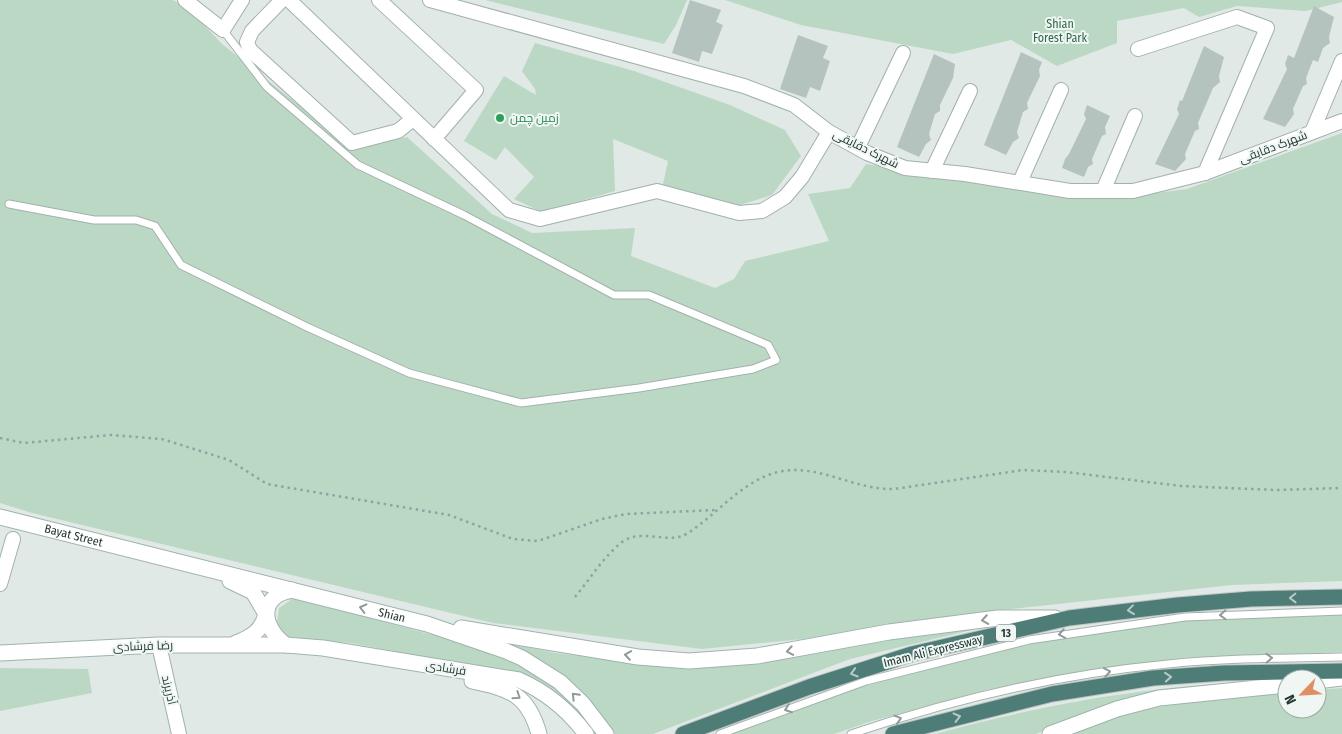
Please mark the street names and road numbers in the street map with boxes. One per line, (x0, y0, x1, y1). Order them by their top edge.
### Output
street label: شهرک دقایقی (831, 127, 901, 171)
street label: شهرک دقایقی (1237, 128, 1309, 166)
street label: Bayat Street (43, 521, 104, 550)
street label: Shian (377, 605, 407, 625)
road number: 13 (996, 624, 1016, 641)
street label: Imam Ali Expressway (882, 632, 985, 670)
street label: رضا فرشادی (113, 638, 173, 654)
street label: فرشادی (425, 658, 467, 678)
street label: آذرپرند (157, 674, 179, 707)

